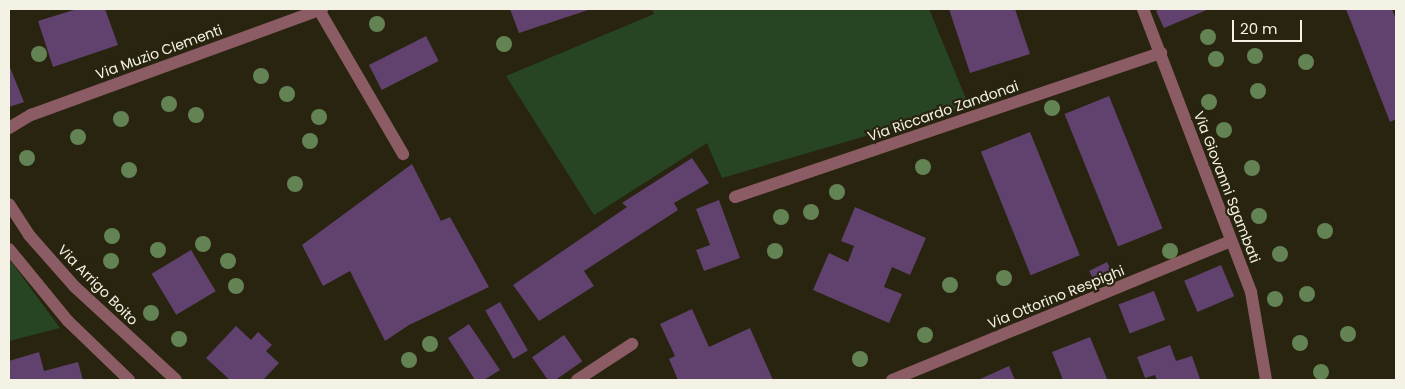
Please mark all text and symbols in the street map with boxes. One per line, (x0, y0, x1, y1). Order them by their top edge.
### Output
scale bar (1235, 10, 1305, 42)
text: 20 m (1240, 18, 1278, 39)
street label: Via Muzio Clementi (94, 21, 224, 83)
street label: Via Riccardo Zandonai (865, 77, 1021, 145)
street label: Via Giovanni Sgambati (1190, 109, 1264, 265)
street label: Via Arrigo Boito (54, 241, 142, 329)
street label: Via Ottorino Respighi (985, 262, 1127, 332)

